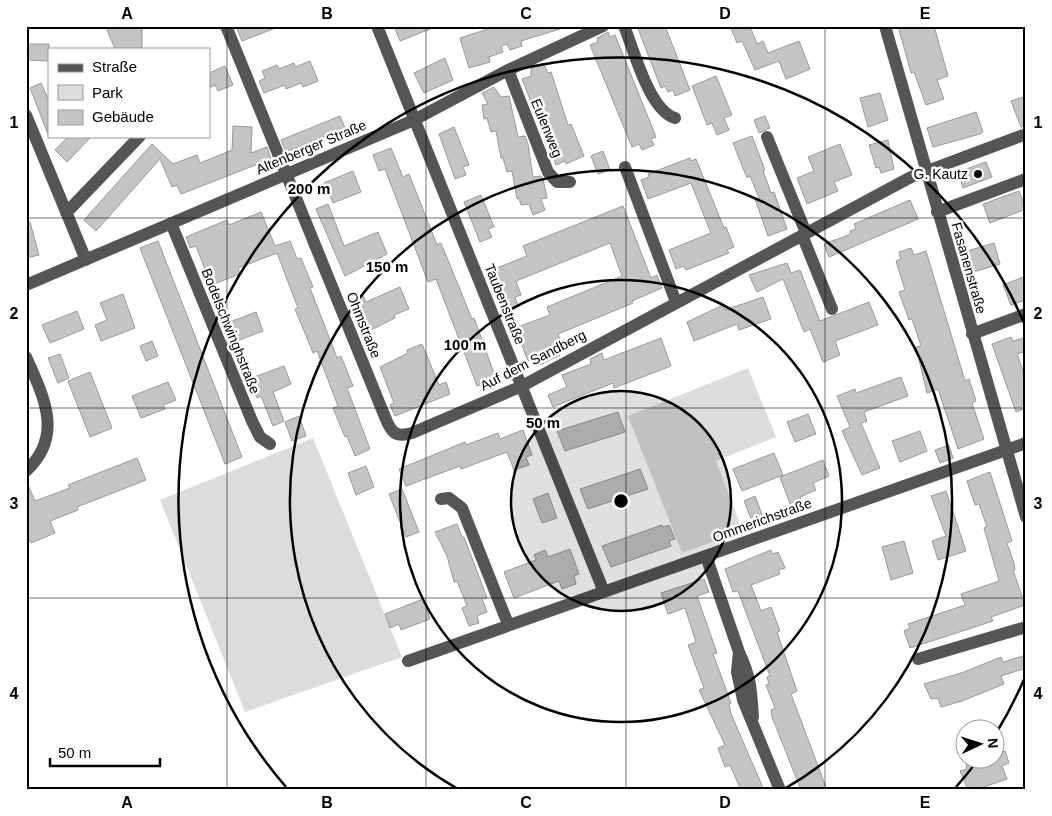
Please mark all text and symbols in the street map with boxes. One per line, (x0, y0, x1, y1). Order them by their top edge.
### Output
text: A (121, 5, 133, 22)
text: B (321, 5, 333, 22)
text: C (520, 5, 532, 22)
text: D (719, 5, 731, 22)
text: E (920, 5, 931, 22)
legend (48, 48, 210, 138)
text: Straße (92, 58, 137, 75)
text: Park (92, 84, 123, 101)
street label: Eulenweg (528, 96, 566, 160)
text: Gebäude (92, 108, 154, 125)
text: 1 (10, 114, 19, 131)
text: 1 (1034, 114, 1043, 131)
street label: Altenberger Straße (253, 116, 369, 177)
place label: G. Kautz (914, 166, 968, 182)
marker: G. Kautz (972, 168, 984, 180)
text: 200 m (288, 180, 330, 197)
street label: Fasanenstraße (948, 221, 990, 316)
text: 150 m (366, 258, 408, 275)
street label: Taubenstraße (482, 261, 529, 347)
street label: Bodelschwinghstraße (199, 266, 264, 396)
street label: Ohmstraße (343, 290, 385, 361)
text: 2 (10, 305, 19, 322)
text: 2 (1034, 305, 1043, 322)
street label: Auf dem Sandberg (477, 326, 589, 394)
text: 100 m (444, 336, 486, 353)
text: 50 m (526, 414, 560, 431)
centre of rings (612, 492, 630, 510)
text: 3 (10, 495, 19, 512)
street label: Ommerichstraße (710, 495, 814, 545)
text: 3 (1034, 495, 1043, 512)
text: 4 (10, 685, 19, 702)
text: 4 (1034, 685, 1043, 702)
north arrow (954, 718, 1004, 768)
scale bar (50, 736, 160, 768)
text: N (985, 737, 1001, 749)
text: 50 m (58, 744, 91, 761)
text: A (121, 794, 133, 811)
text: B (321, 794, 333, 811)
text: C (520, 794, 532, 811)
text: D (719, 794, 731, 811)
text: E (920, 794, 931, 811)

